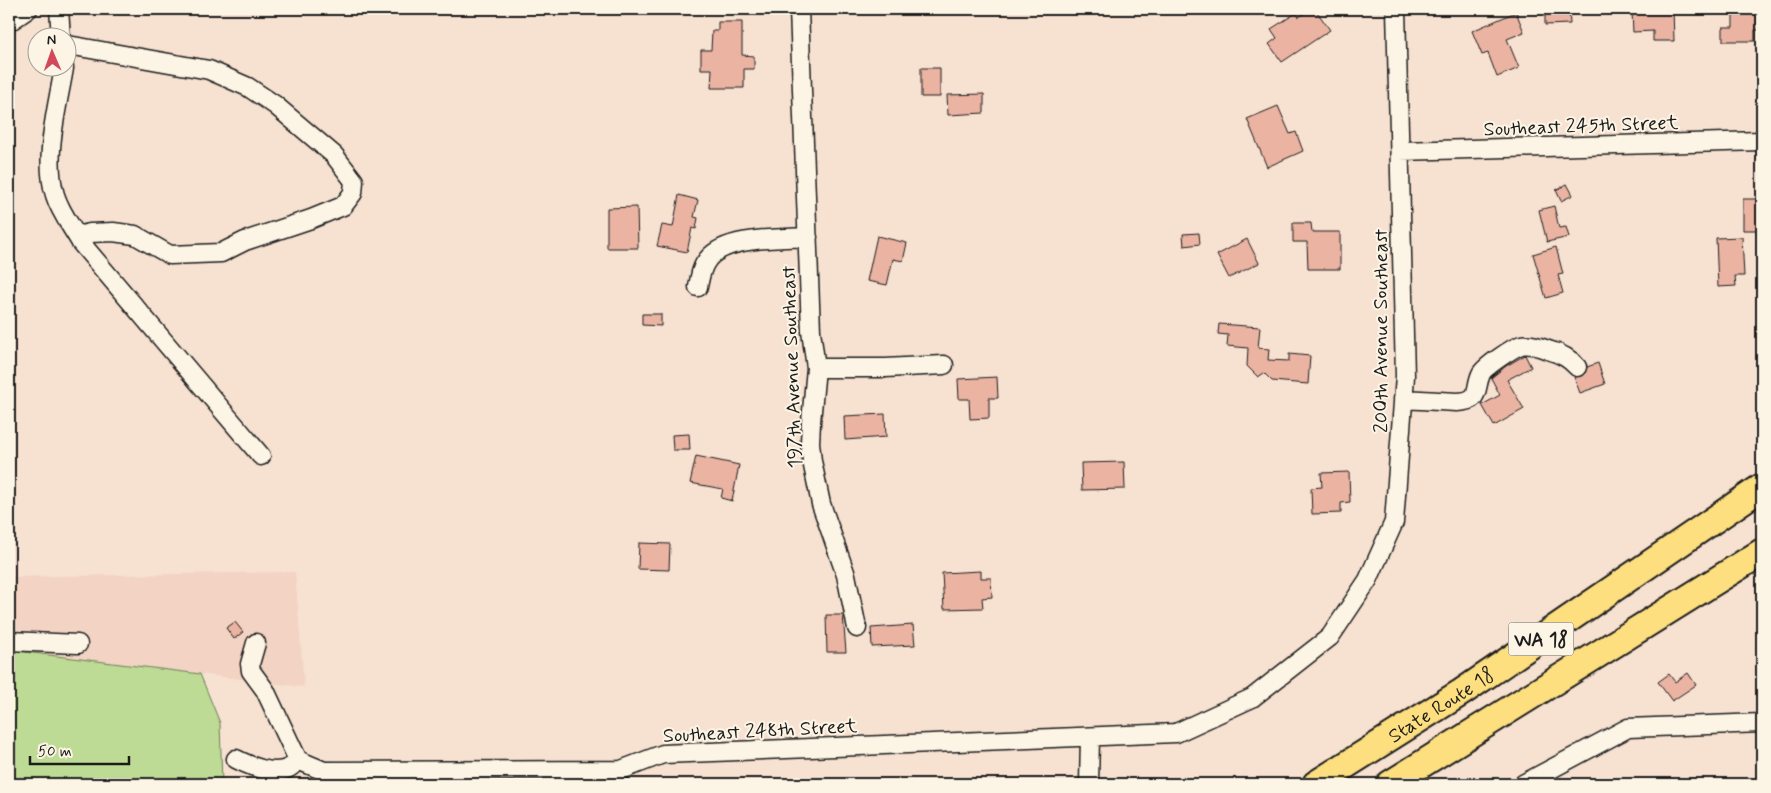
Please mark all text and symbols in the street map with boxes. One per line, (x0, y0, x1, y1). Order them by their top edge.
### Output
north arrow (28, 28, 78, 78)
text: N (47, 31, 57, 49)
street label: Southeast 245th Street (1483, 110, 1679, 143)
street label: 200th Avenue Southeast (1368, 229, 1395, 433)
street label: 197th Avenue Southeast (775, 265, 810, 469)
road number: WA 18 (1508, 622, 1574, 656)
street label: State Route 18 (1383, 662, 1500, 750)
street label: Southeast 248th Street (662, 713, 858, 750)
scale bar (30, 733, 129, 765)
text: 50 m (38, 742, 72, 762)

